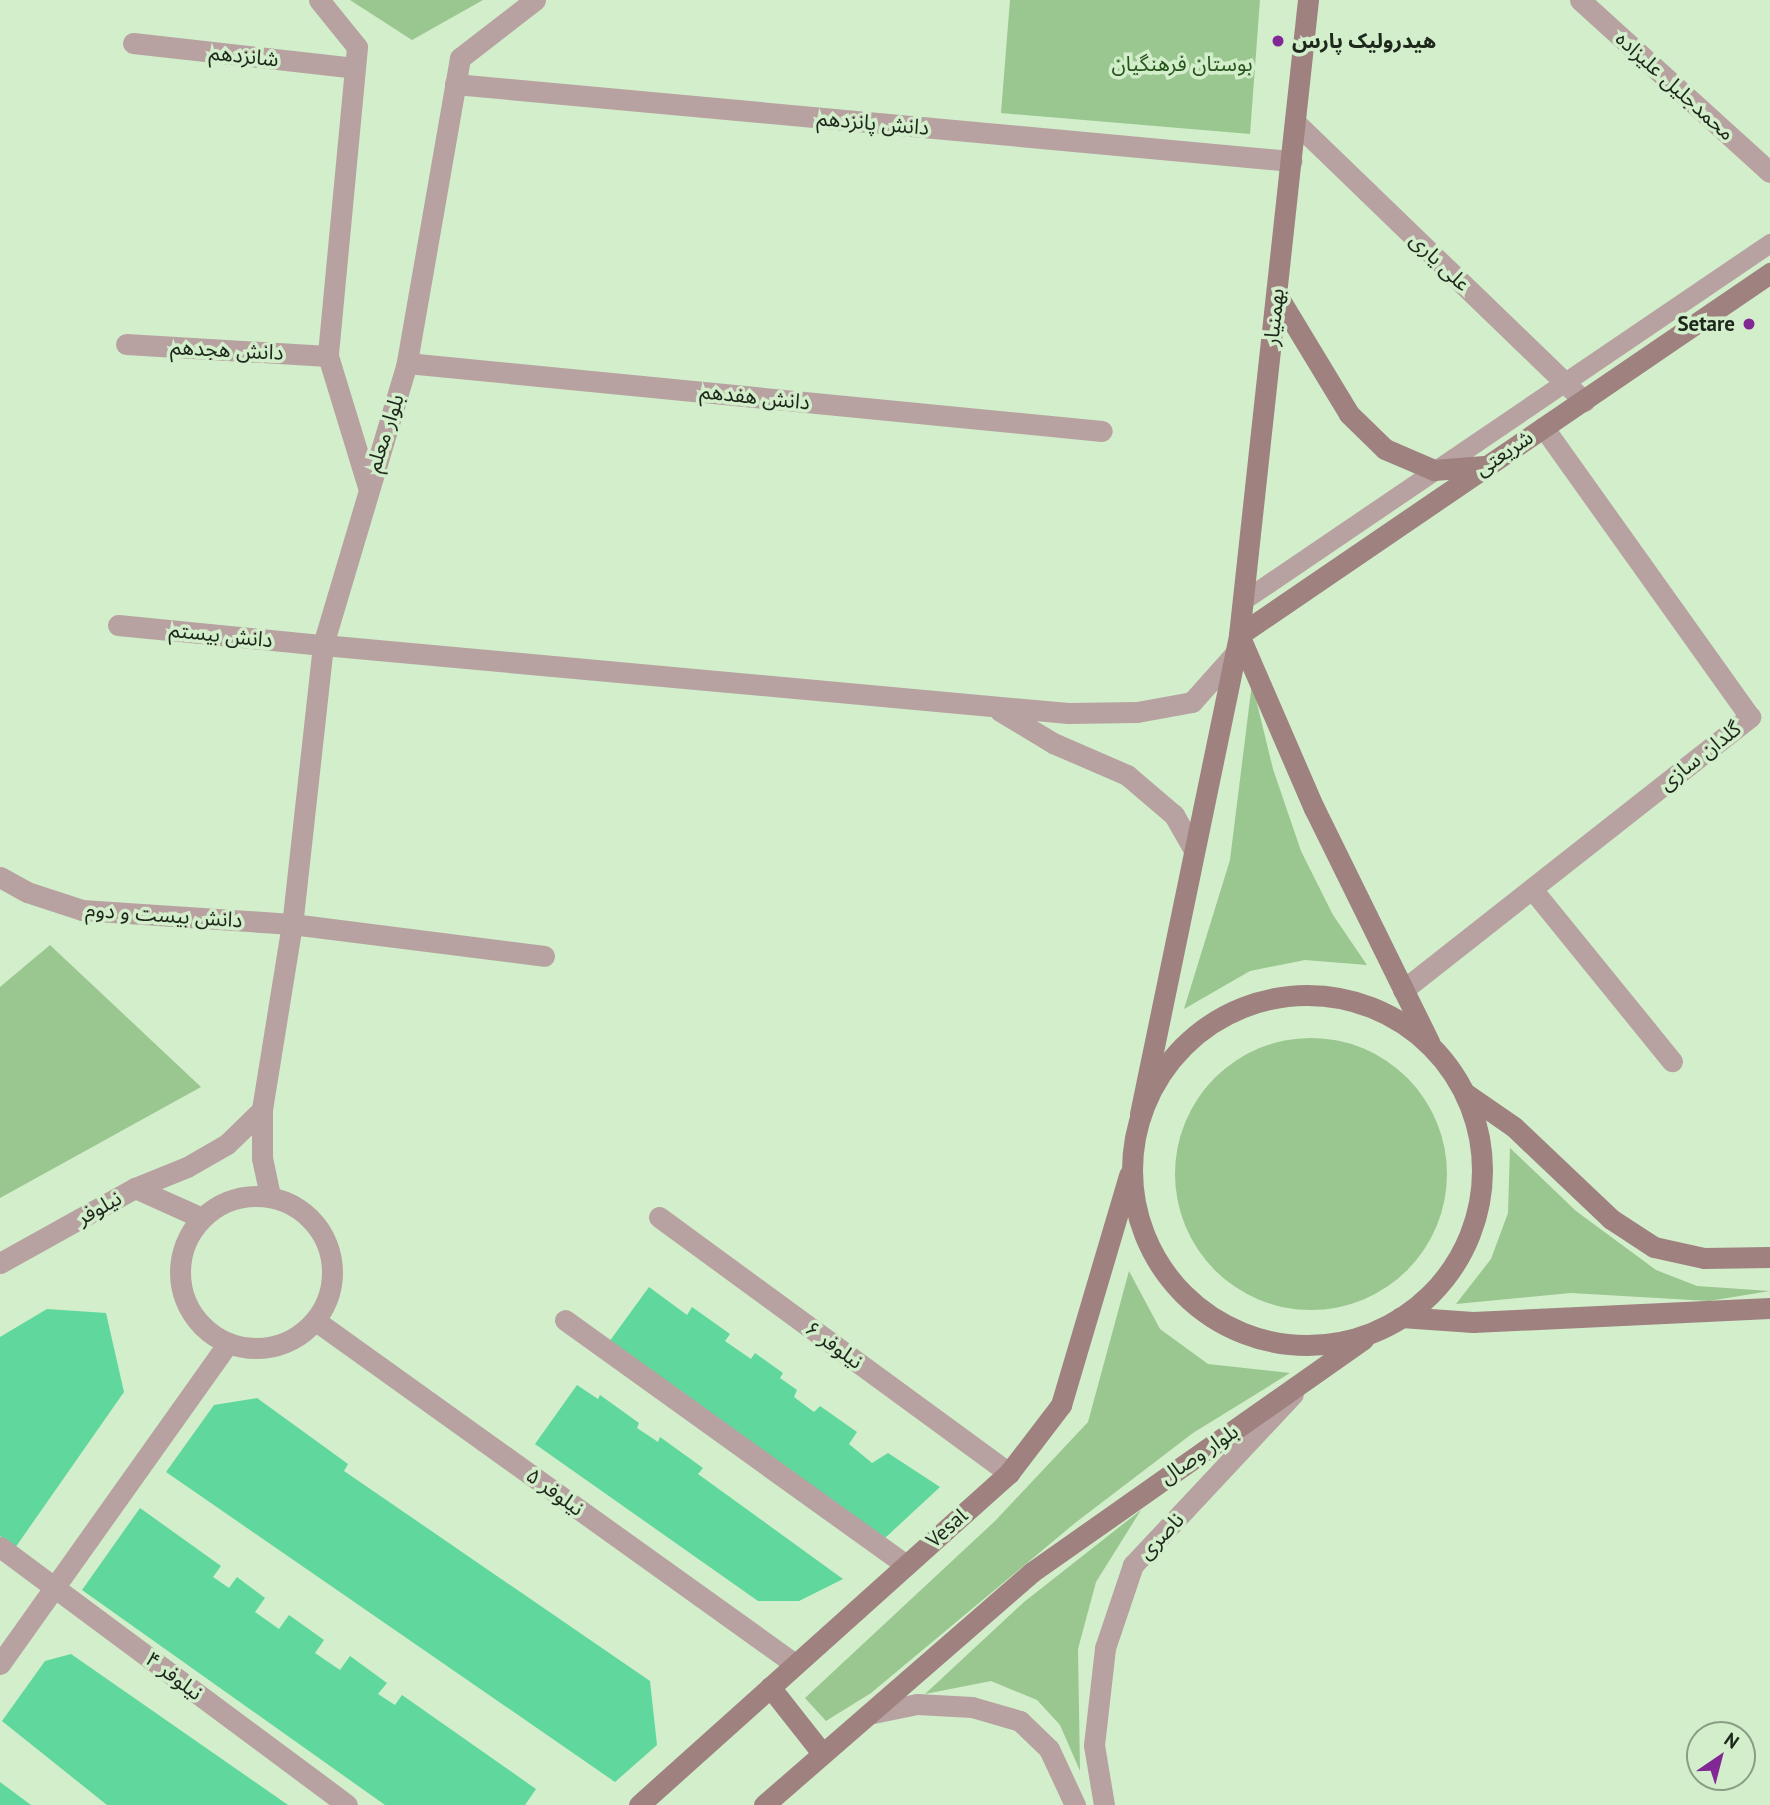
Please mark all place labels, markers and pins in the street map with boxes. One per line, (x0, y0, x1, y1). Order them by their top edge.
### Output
place label: هیدرولیک پارس (1292, 28, 1436, 54)
marker: هیدرولیک پارس (1270, 33, 1286, 49)
place label: Setare (1677, 311, 1735, 337)
marker: Setare (1741, 316, 1757, 332)

